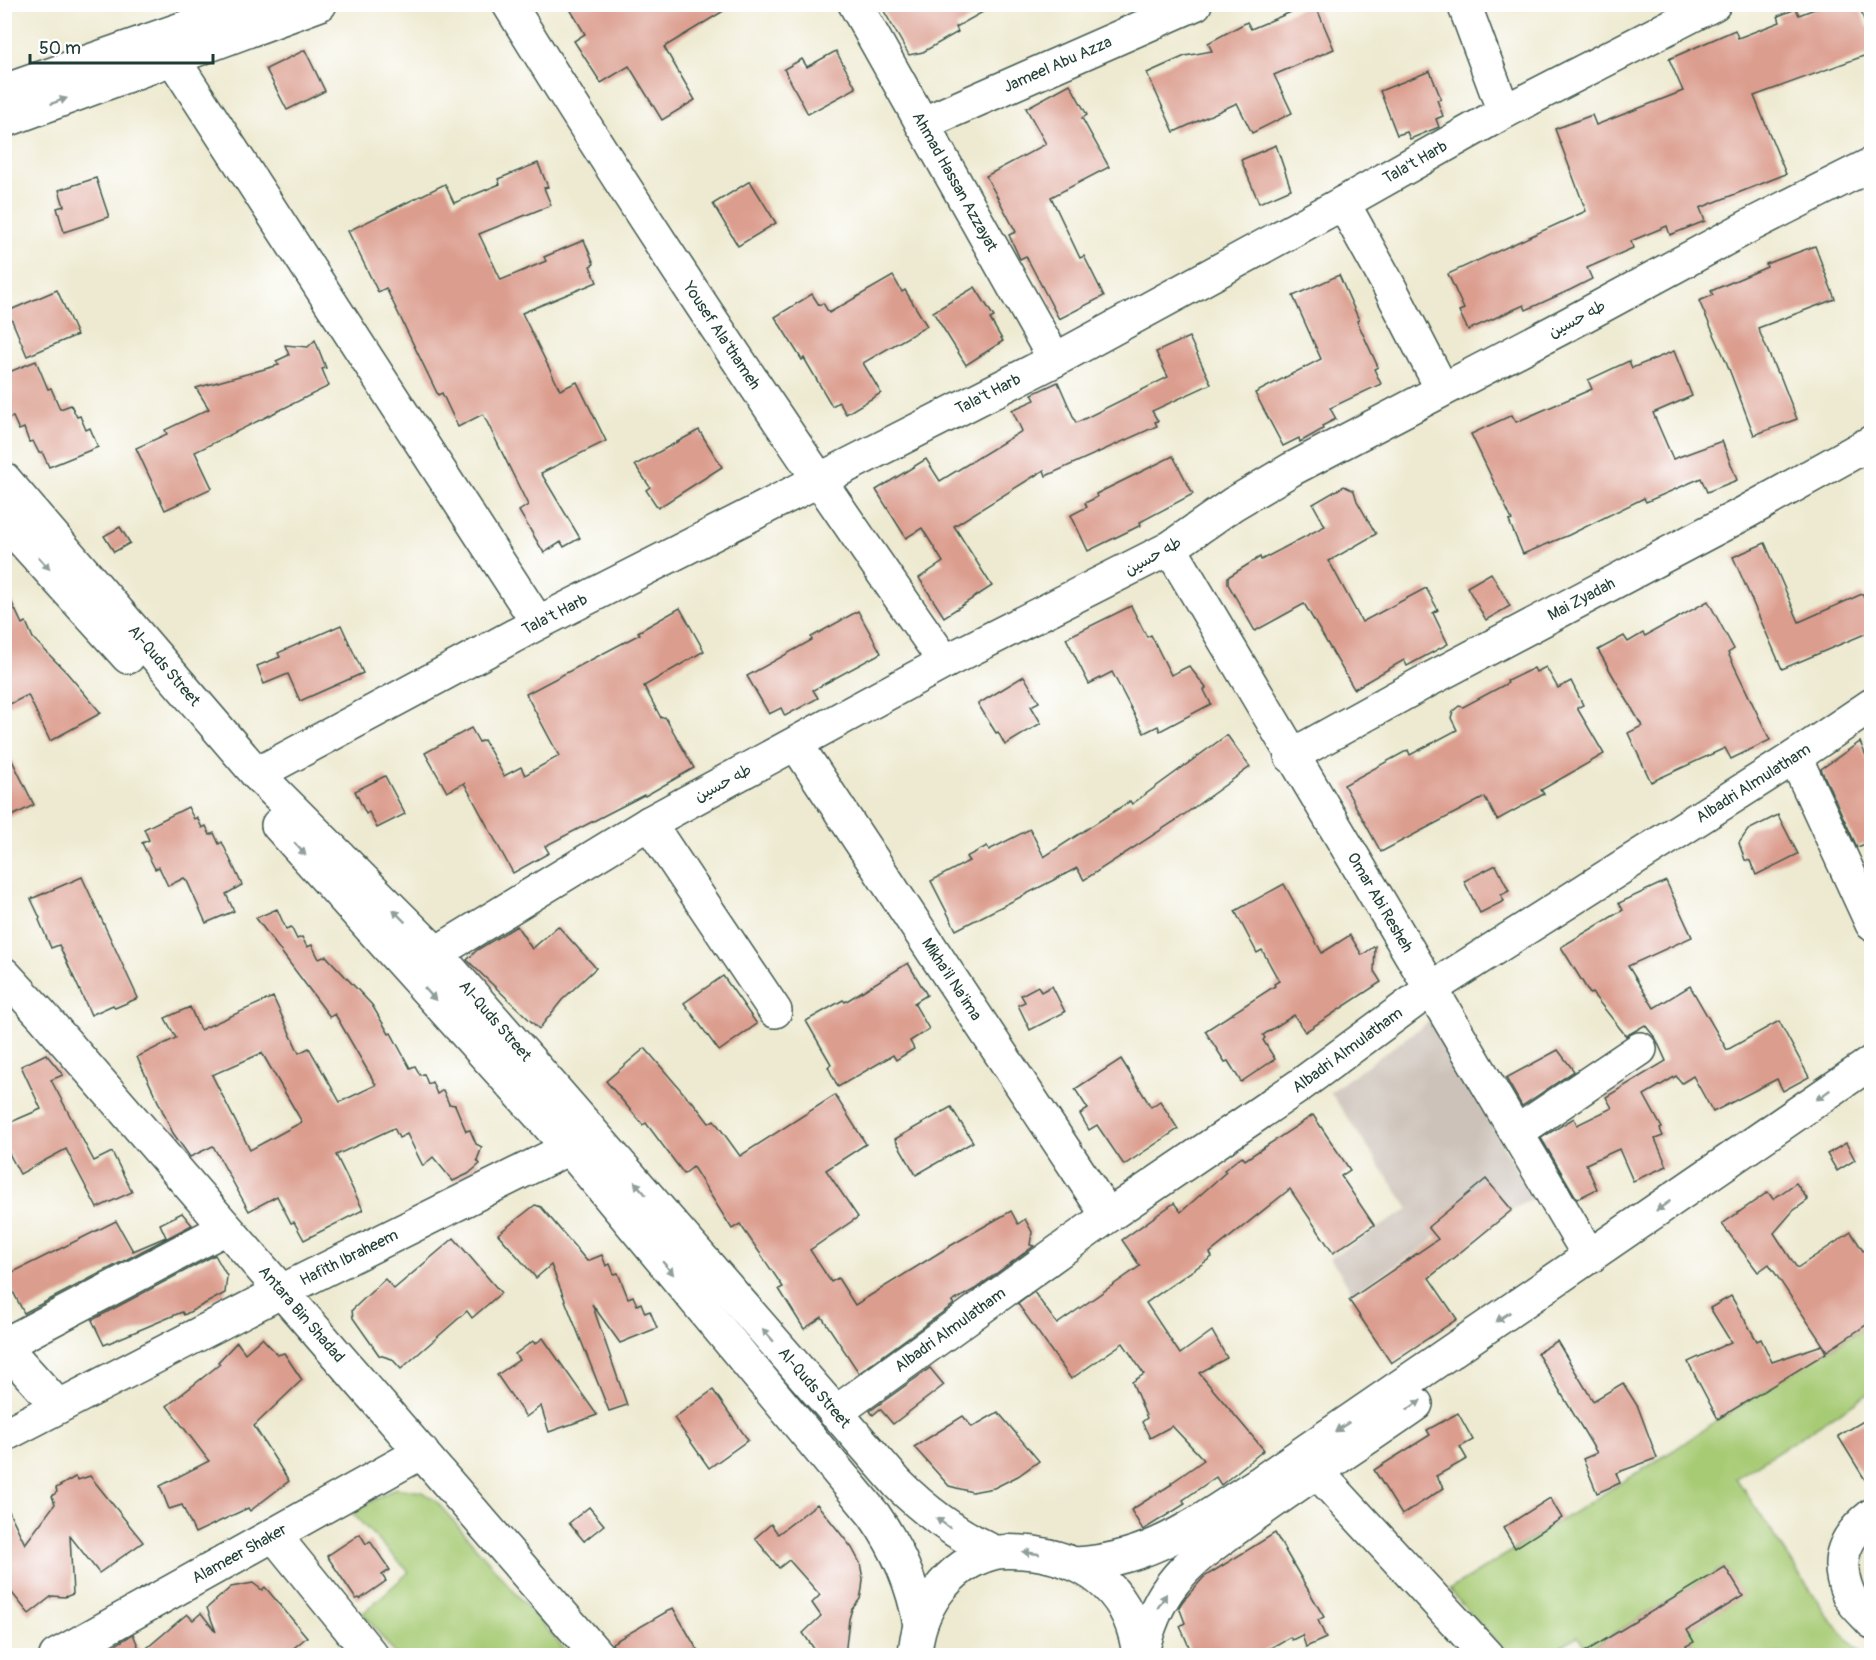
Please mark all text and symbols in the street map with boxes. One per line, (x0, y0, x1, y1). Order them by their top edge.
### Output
scale bar (30, 27, 213, 65)
street label: Jameel Abu Azza (1000, 32, 1115, 97)
text: 50 m (39, 37, 81, 60)
one-way arrow (51, 95, 69, 105)
street label: Ahmad Hassan Azzayat (908, 109, 1002, 256)
street label: Tala't Harb (1379, 136, 1451, 188)
street label: Yousef Ala'thameh (678, 277, 765, 393)
street label: طه حسين (1545, 296, 1609, 342)
street label: Tala't Harb (952, 369, 1024, 419)
street label: طه حسين (1121, 532, 1185, 580)
one-way arrow (37, 555, 50, 570)
street label: Mai Zyadah (1544, 573, 1618, 625)
street label: Tala't Harb (519, 589, 591, 640)
street label: Al-Quds Street (124, 621, 205, 711)
street label: Albadri Almulatham (1692, 739, 1815, 827)
street label: طه حسين (691, 760, 755, 806)
one-way arrow (293, 841, 306, 856)
street label: Omar Abi Resheh (1343, 849, 1417, 956)
one-way arrow (393, 909, 407, 923)
street label: Mikha'il Na'ima (917, 934, 986, 1024)
street label: Al-Quds Street (455, 976, 536, 1066)
one-way arrow (423, 987, 437, 1001)
street label: Albadri Almulatham (1289, 1003, 1407, 1098)
one-way arrow (1816, 1089, 1832, 1101)
one-way arrow (634, 1181, 647, 1196)
one-way arrow (1656, 1200, 1672, 1212)
street label: Hafith Ibraheem (297, 1225, 402, 1290)
one-way arrow (662, 1260, 675, 1276)
street label: Antara Bin Shadad (254, 1262, 349, 1367)
street label: Albadri Almulatham (891, 1283, 1010, 1377)
one-way arrow (1495, 1311, 1511, 1323)
one-way arrow (761, 1327, 774, 1343)
street label: Al-Quds Street (774, 1343, 855, 1433)
one-way arrow (1405, 1399, 1421, 1411)
one-way arrow (1334, 1421, 1350, 1433)
one-way arrow (936, 1517, 952, 1529)
street label: Alameer Shaker (189, 1519, 291, 1588)
one-way arrow (1022, 1549, 1041, 1558)
one-way arrow (1156, 1593, 1167, 1609)

